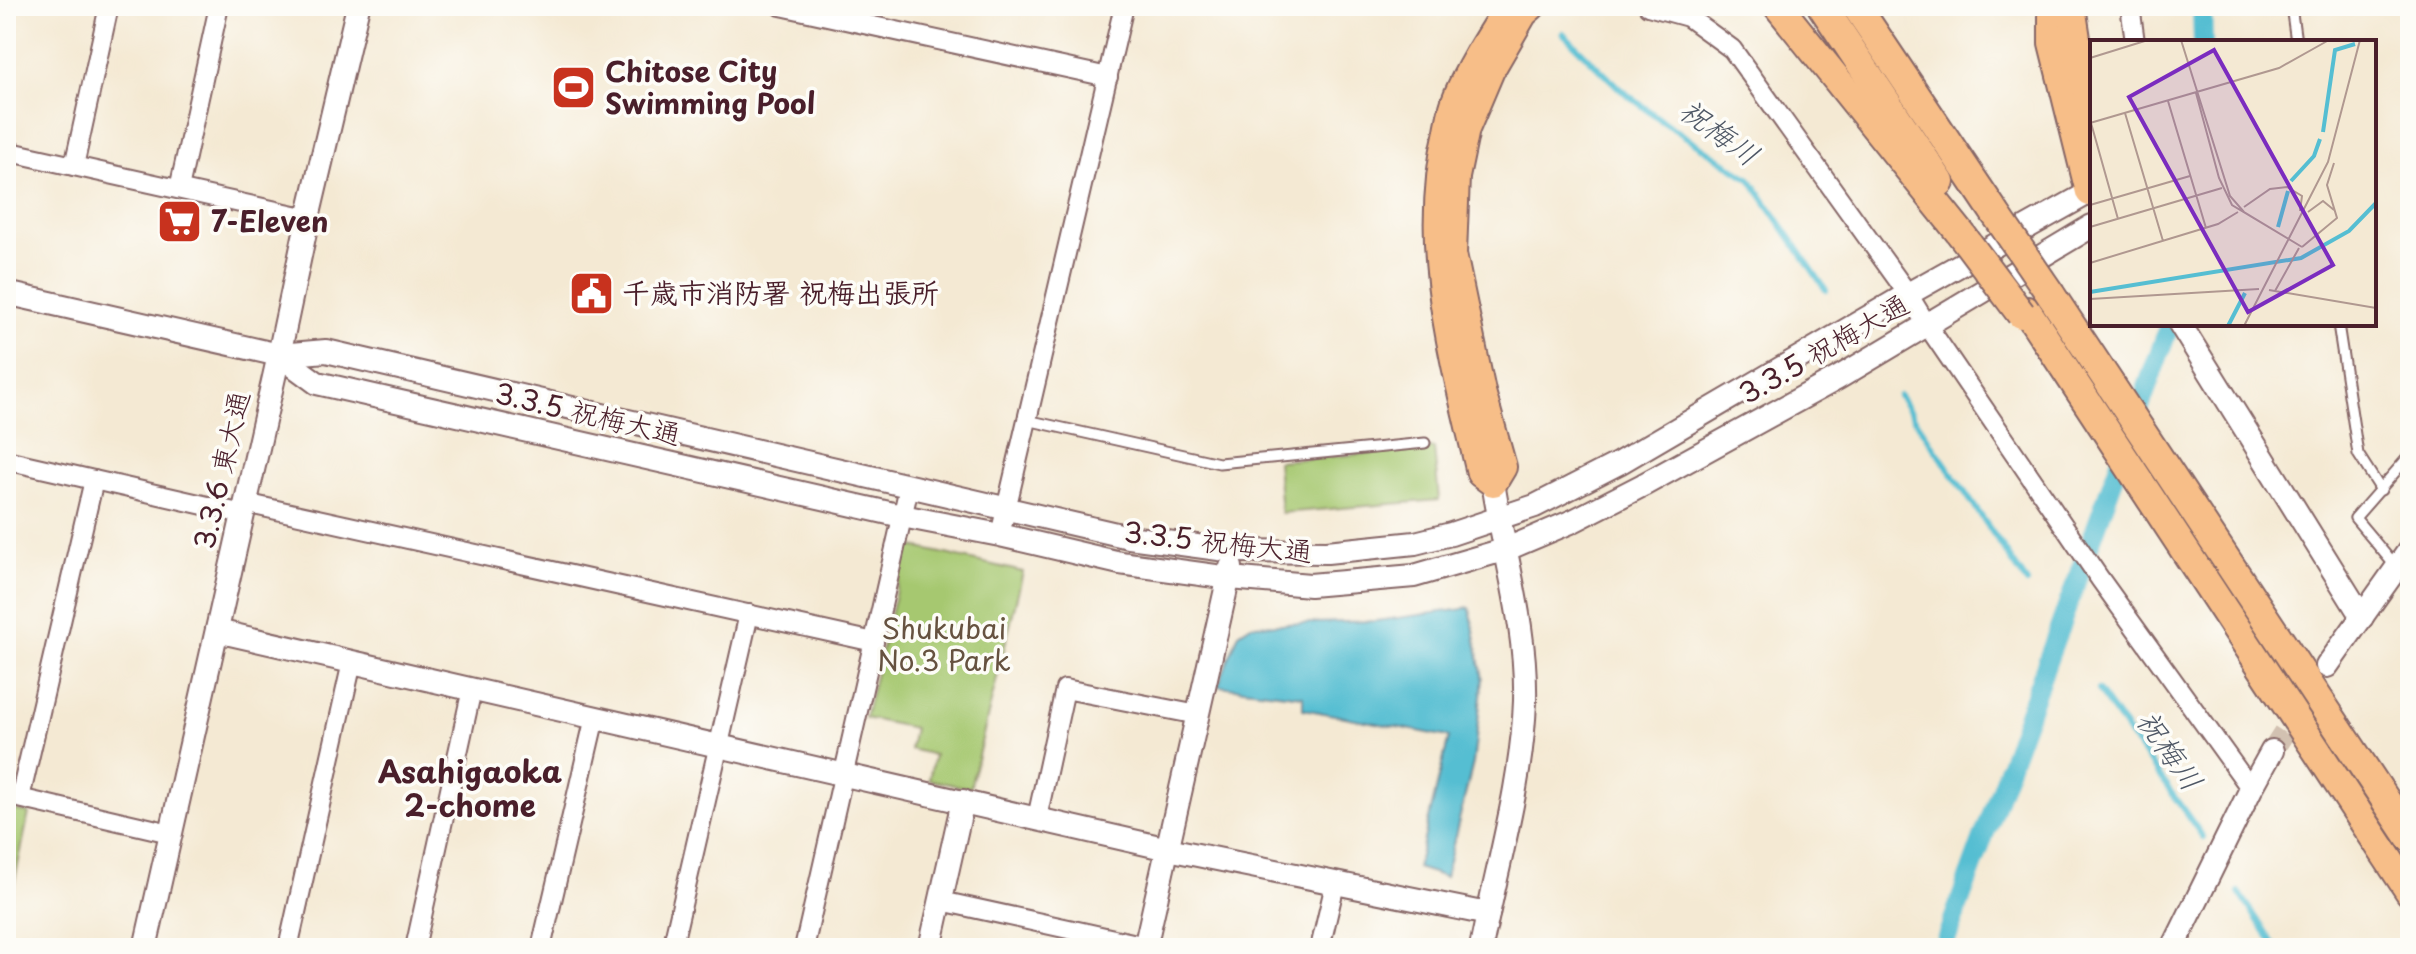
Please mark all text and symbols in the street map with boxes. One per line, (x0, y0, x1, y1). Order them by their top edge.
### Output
inset map (2090, 40, 2376, 326)
place label: Chitose City Swimming Pool (605, 49, 815, 124)
sports icon: Chitose City Swimming Pool (550, 64, 598, 112)
water label: 祝梅川 (1671, 86, 1770, 176)
supermarket icon: 7-Eleven (156, 198, 204, 246)
place label: 7-Eleven (211, 199, 328, 242)
public building icon: 千歳市消防署 祝梅出張所 (567, 269, 615, 317)
place label: 千歳市消防署 祝梅出張所 (622, 270, 939, 313)
street label: 3.3.5 祝梅大通 (1730, 282, 1916, 414)
street label: 3.3.5 祝梅大通 (491, 370, 686, 455)
street label: 3.3.6 東大通 (181, 386, 260, 553)
street label: 3.3.5 祝梅大通 (1122, 509, 1315, 572)
park label: Shukubai No.3 Park (877, 606, 1011, 681)
water label: 祝梅川 (2127, 700, 2215, 799)
district label: Asahigaoka 2-chome (378, 748, 563, 827)

